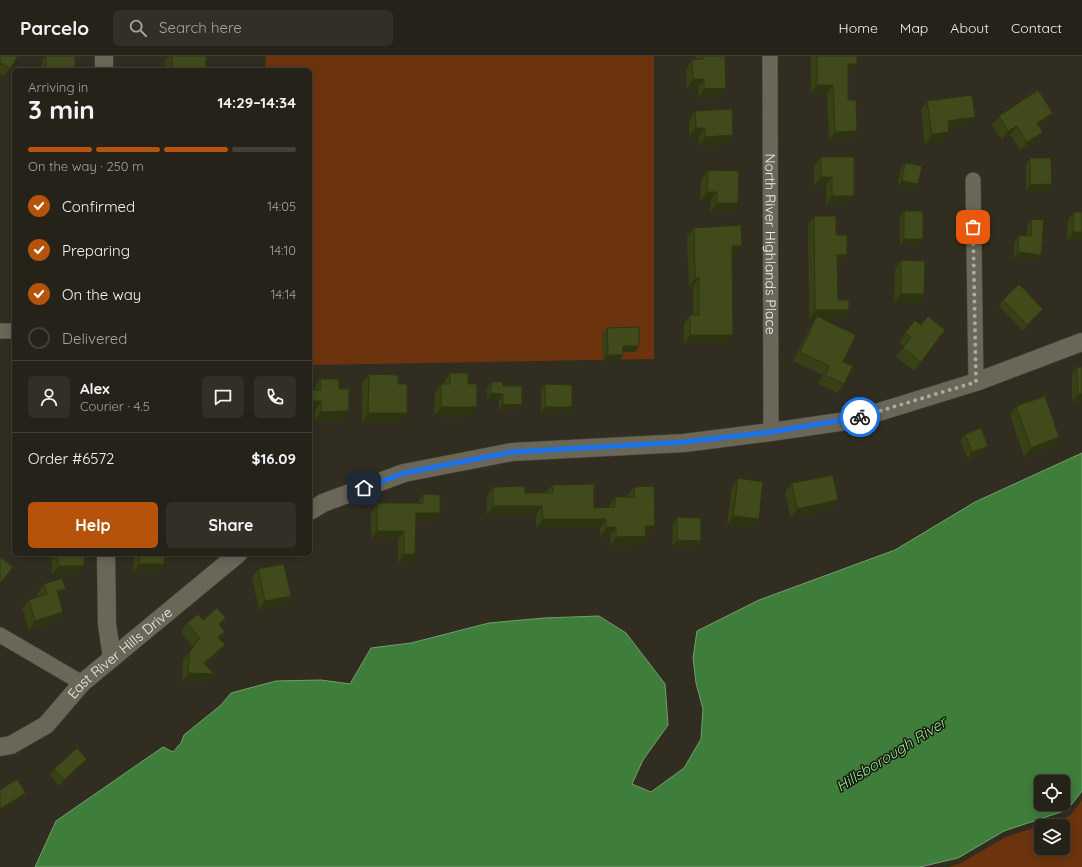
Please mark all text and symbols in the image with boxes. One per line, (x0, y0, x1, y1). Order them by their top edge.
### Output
search box (113, 10, 393, 46)
text: Parcelo (20, 16, 89, 40)
icon: search (127, 17, 149, 39)
text: Search here (159, 18, 242, 37)
text: Home (839, 19, 878, 37)
text: Map (900, 19, 928, 37)
text: About (950, 19, 989, 37)
text: Contact (1011, 19, 1062, 37)
text: Arriving in (28, 79, 88, 95)
text: 3 min (28, 93, 95, 126)
text: 14:29–14:34 (217, 93, 296, 112)
street label: North River Highlands Place (761, 153, 780, 335)
text: On the way · 250 m (28, 158, 144, 174)
icon: check (28, 195, 50, 217)
text: Confirmed (62, 197, 135, 216)
text: 14:05 (267, 198, 296, 214)
pin (956, 210, 990, 244)
icon: bag (962, 216, 984, 238)
icon: check (28, 239, 50, 261)
text: Preparing (62, 241, 130, 260)
text: 14:10 (270, 242, 296, 258)
icon: check (28, 283, 50, 305)
text: On the way (62, 285, 141, 304)
text: 14:14 (271, 286, 296, 302)
text: Delivered (62, 329, 127, 348)
button: person (28, 376, 70, 418)
button: chat (202, 376, 244, 418)
button: phone (254, 376, 296, 418)
text: Alex (80, 379, 110, 398)
courier (840, 397, 880, 437)
text: Courier · 4.5 (80, 398, 150, 414)
icon: bike (849, 406, 871, 428)
text: Order #6572 (28, 449, 114, 468)
text: $16.09 (251, 449, 296, 468)
pin (347, 471, 381, 505)
icon: home (353, 477, 375, 499)
button: Help (28, 502, 158, 548)
button: Share (166, 502, 296, 548)
street label: East River Hills Drive (64, 603, 176, 702)
water label: Hillsborough River (832, 711, 951, 796)
map controls (1034, 775, 1070, 855)
button: locate (1034, 775, 1070, 811)
button: layers (1034, 819, 1070, 855)

